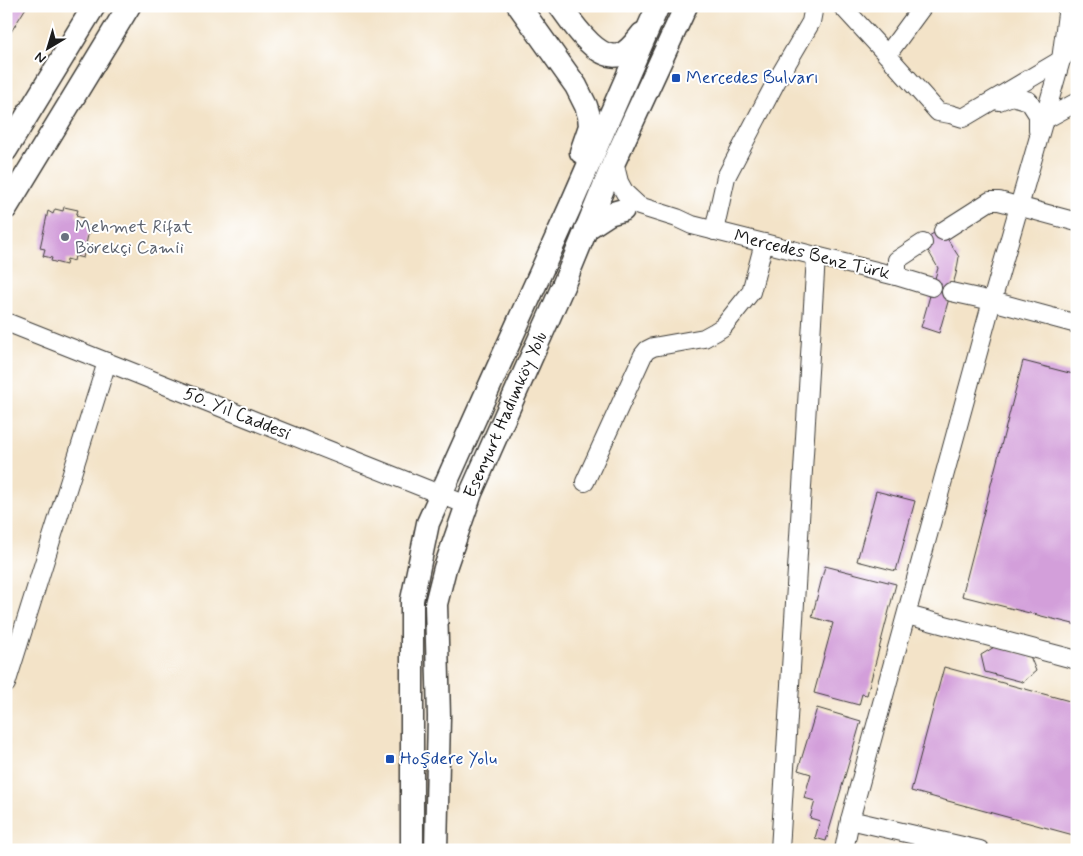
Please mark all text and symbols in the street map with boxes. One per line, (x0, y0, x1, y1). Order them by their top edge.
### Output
north arrow (22, 22, 72, 72)
text: N (31, 47, 50, 67)
place label: Mercedes Bulvarı (686, 66, 819, 90)
marker: Mercedes Bulvarı (670, 72, 682, 84)
place label: Mehmet Rifat Börekçi Camii (75, 215, 193, 260)
street label: Mercedes Benz Türk (732, 224, 892, 286)
marker: Mehmet Rifat Börekçi Camii (59, 231, 71, 243)
street label: Esenyurt Hadımköy Yolu (458, 328, 553, 502)
street label: 50. Yıl Caddesi (180, 382, 294, 446)
place label: Hoşdere Yolu (400, 747, 497, 771)
marker: Hoşdere Yolu (384, 753, 396, 765)

